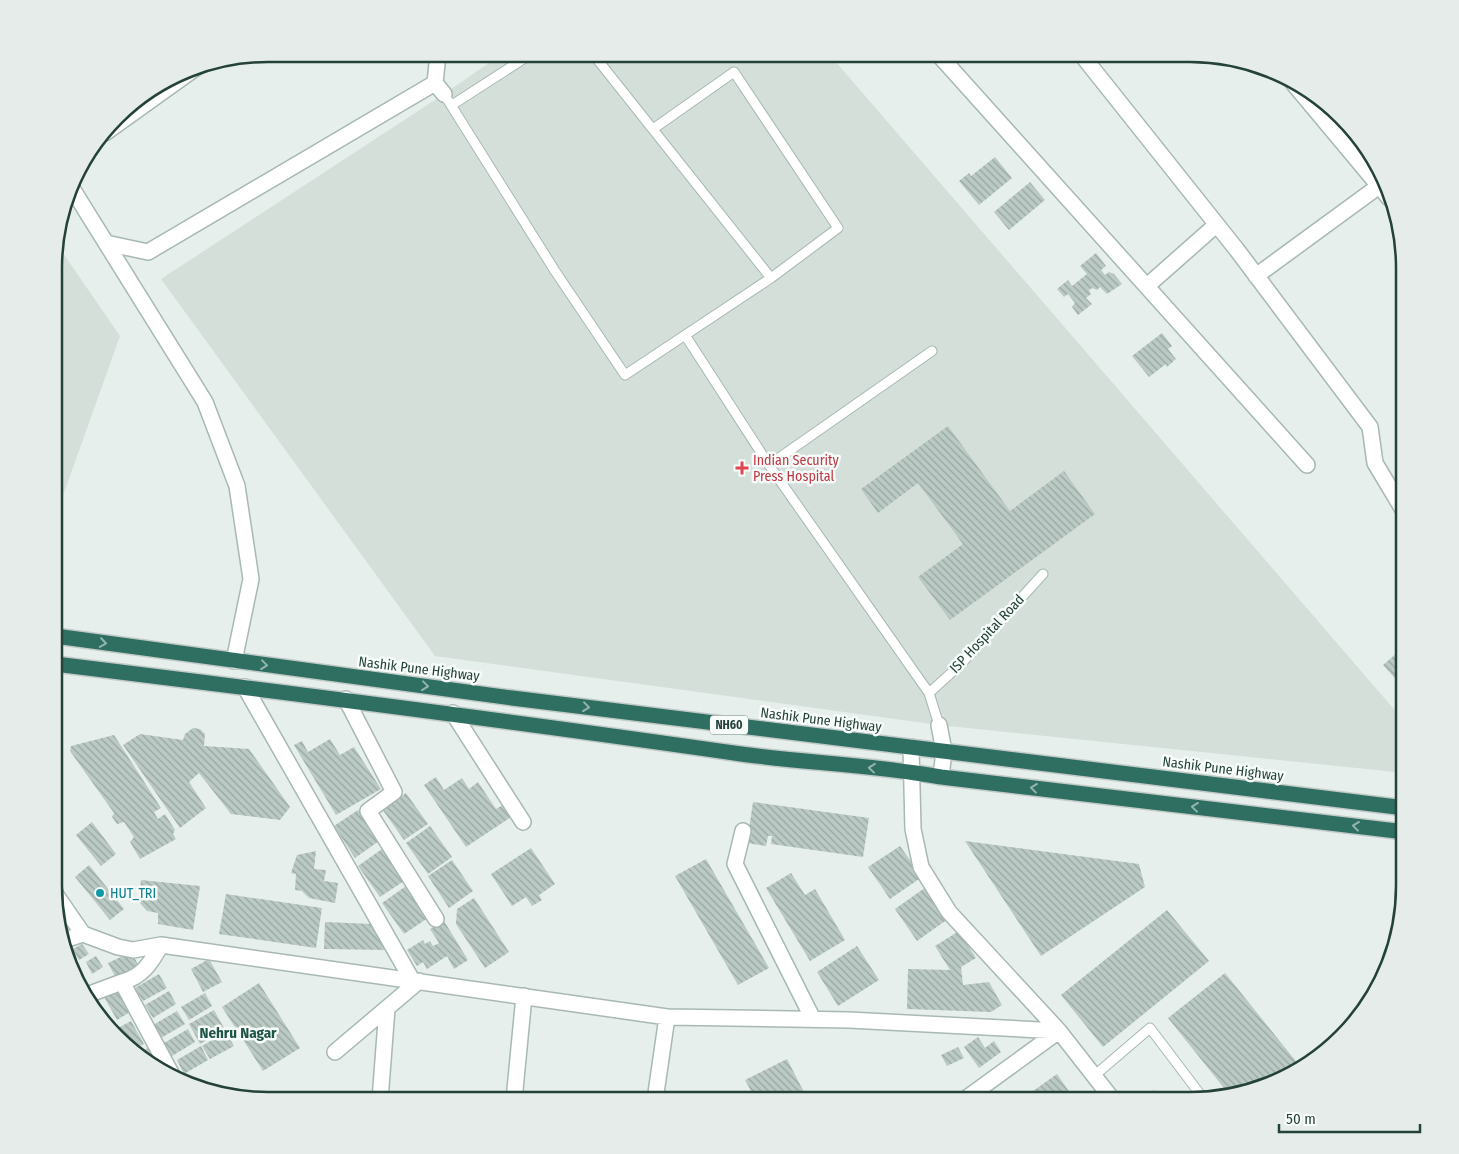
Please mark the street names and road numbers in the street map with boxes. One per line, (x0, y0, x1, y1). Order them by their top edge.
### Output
street label: ISP Hospital Road (946, 591, 1028, 677)
street label: Nashik Pune Highway (358, 653, 481, 685)
street label: Nashik Pune Highway (760, 704, 883, 736)
road number: NH60 (710, 716, 748, 734)
street label: Nashik Pune Highway (1162, 753, 1285, 785)

